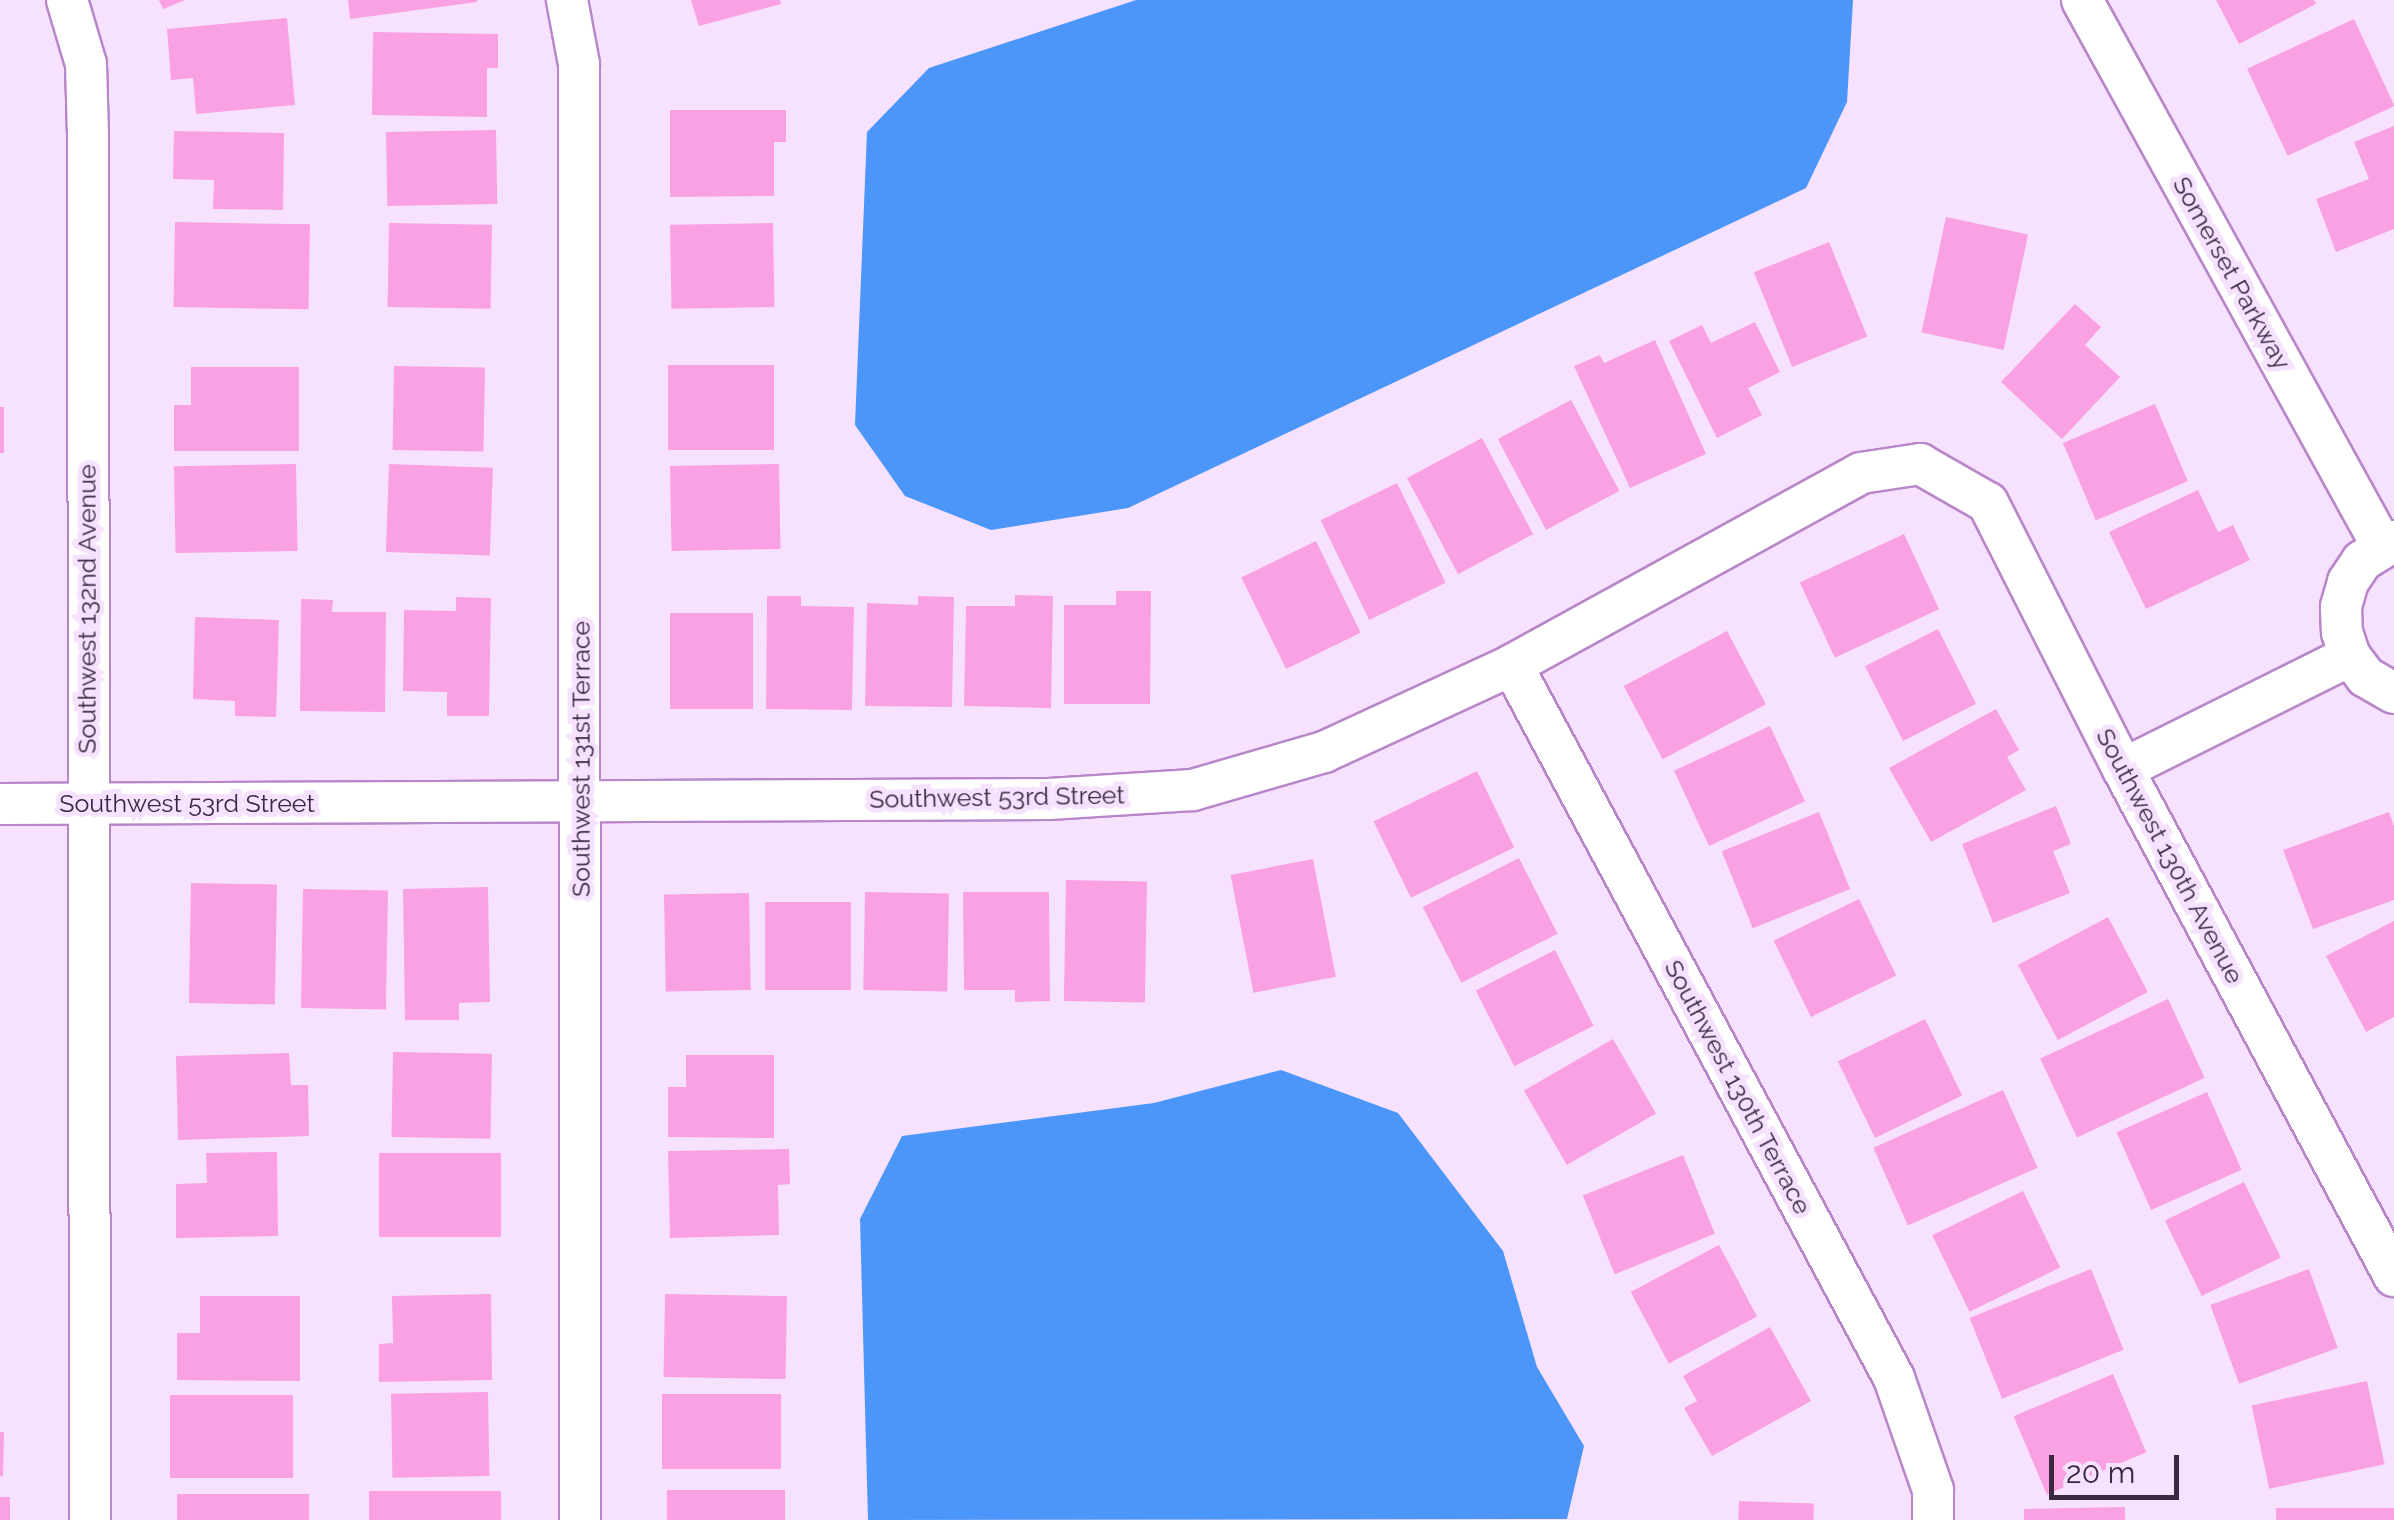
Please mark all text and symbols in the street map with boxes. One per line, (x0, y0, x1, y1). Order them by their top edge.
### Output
street label: Somerset Parkway (2167, 171, 2297, 375)
street label: Southwest 132nd Avenue (72, 464, 102, 754)
street label: Southwest 131st Terrace (566, 620, 596, 898)
street label: Southwest 130th Avenue (2090, 723, 2250, 989)
street label: Southwest 53rd Street (869, 780, 1125, 814)
street label: Southwest 53rd Street (59, 788, 315, 818)
street label: Southwest 130th Terrace (1658, 955, 1818, 1219)
scale bar (2054, 1435, 2184, 1497)
text: 20 m (2066, 1455, 2135, 1490)

